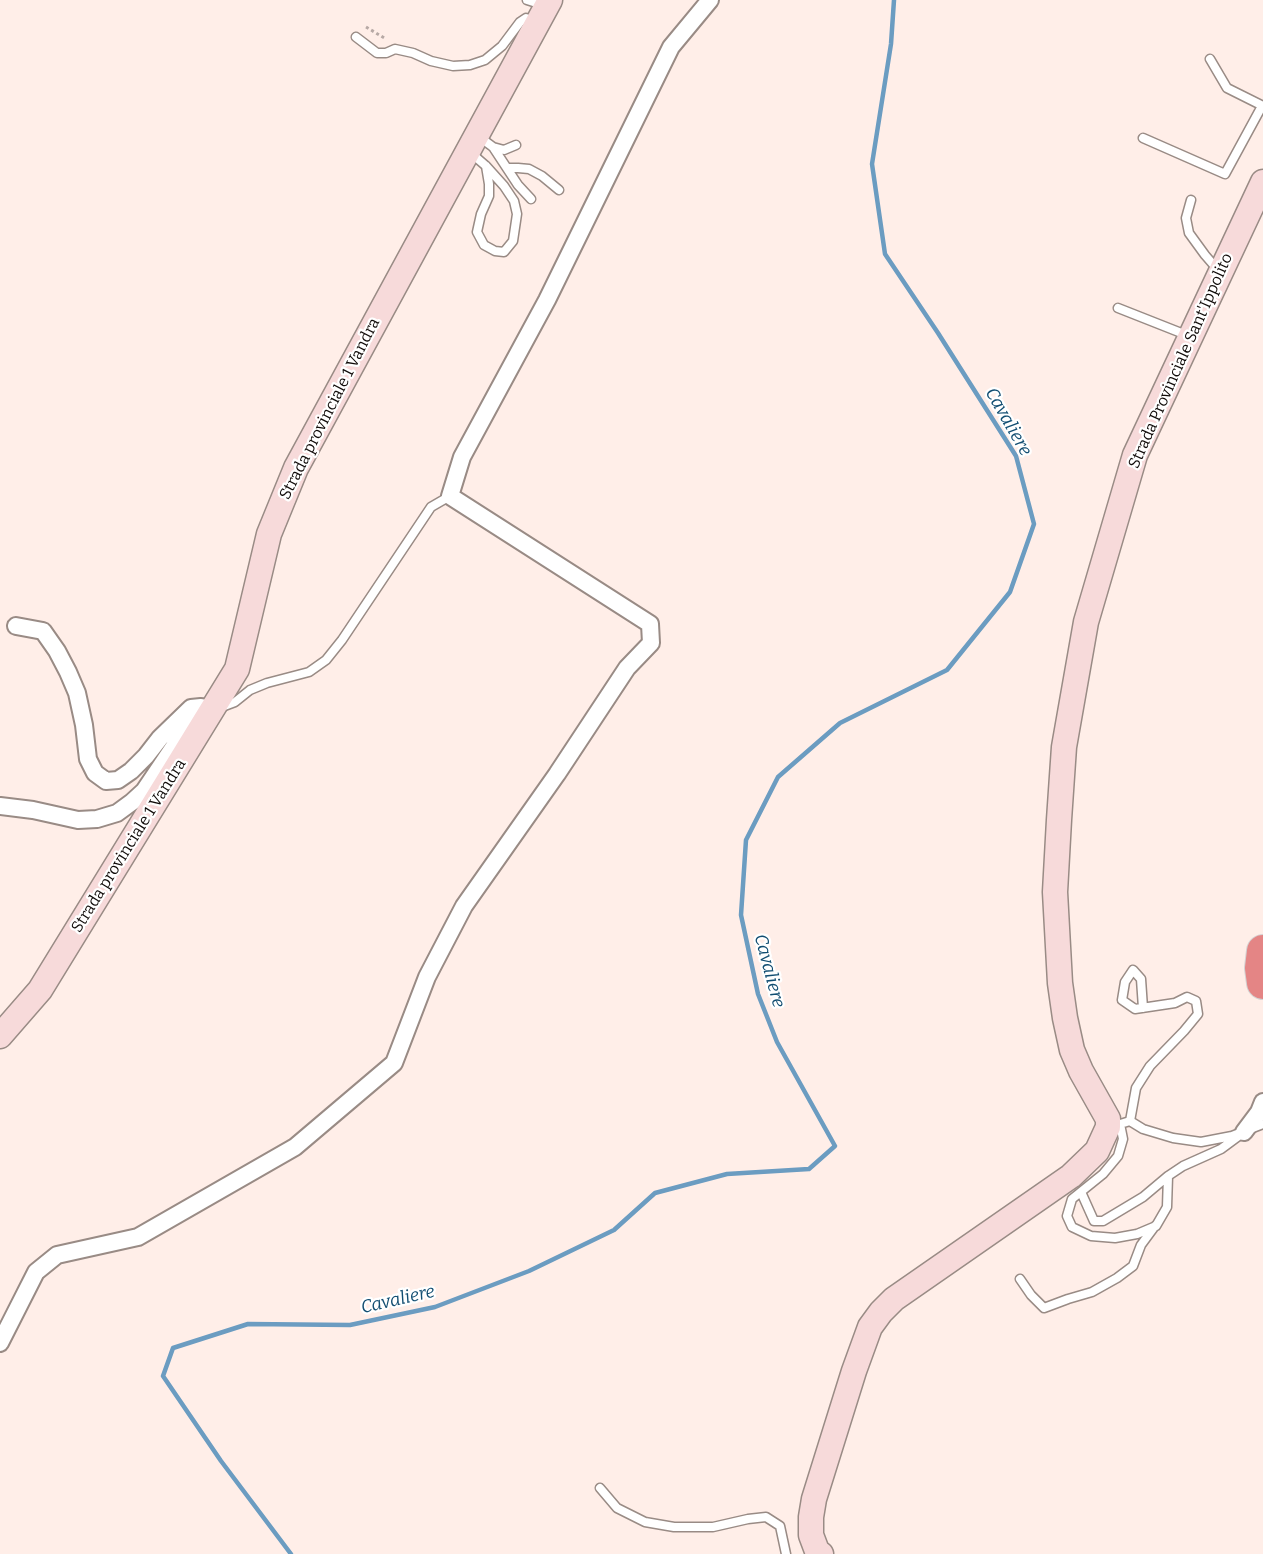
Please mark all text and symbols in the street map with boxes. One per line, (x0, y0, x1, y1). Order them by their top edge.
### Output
street label: Strada Provinciale Sant'Ippolito (1125, 250, 1237, 472)
street label: Strada provinciale 1 Vandra (276, 315, 384, 503)
water label: Cavaliere (980, 384, 1036, 460)
street label: Strada provinciale 1 Vandra (68, 756, 190, 936)
water label: Cavaliere (749, 932, 789, 1010)
water label: Cavaliere (359, 1281, 437, 1319)

